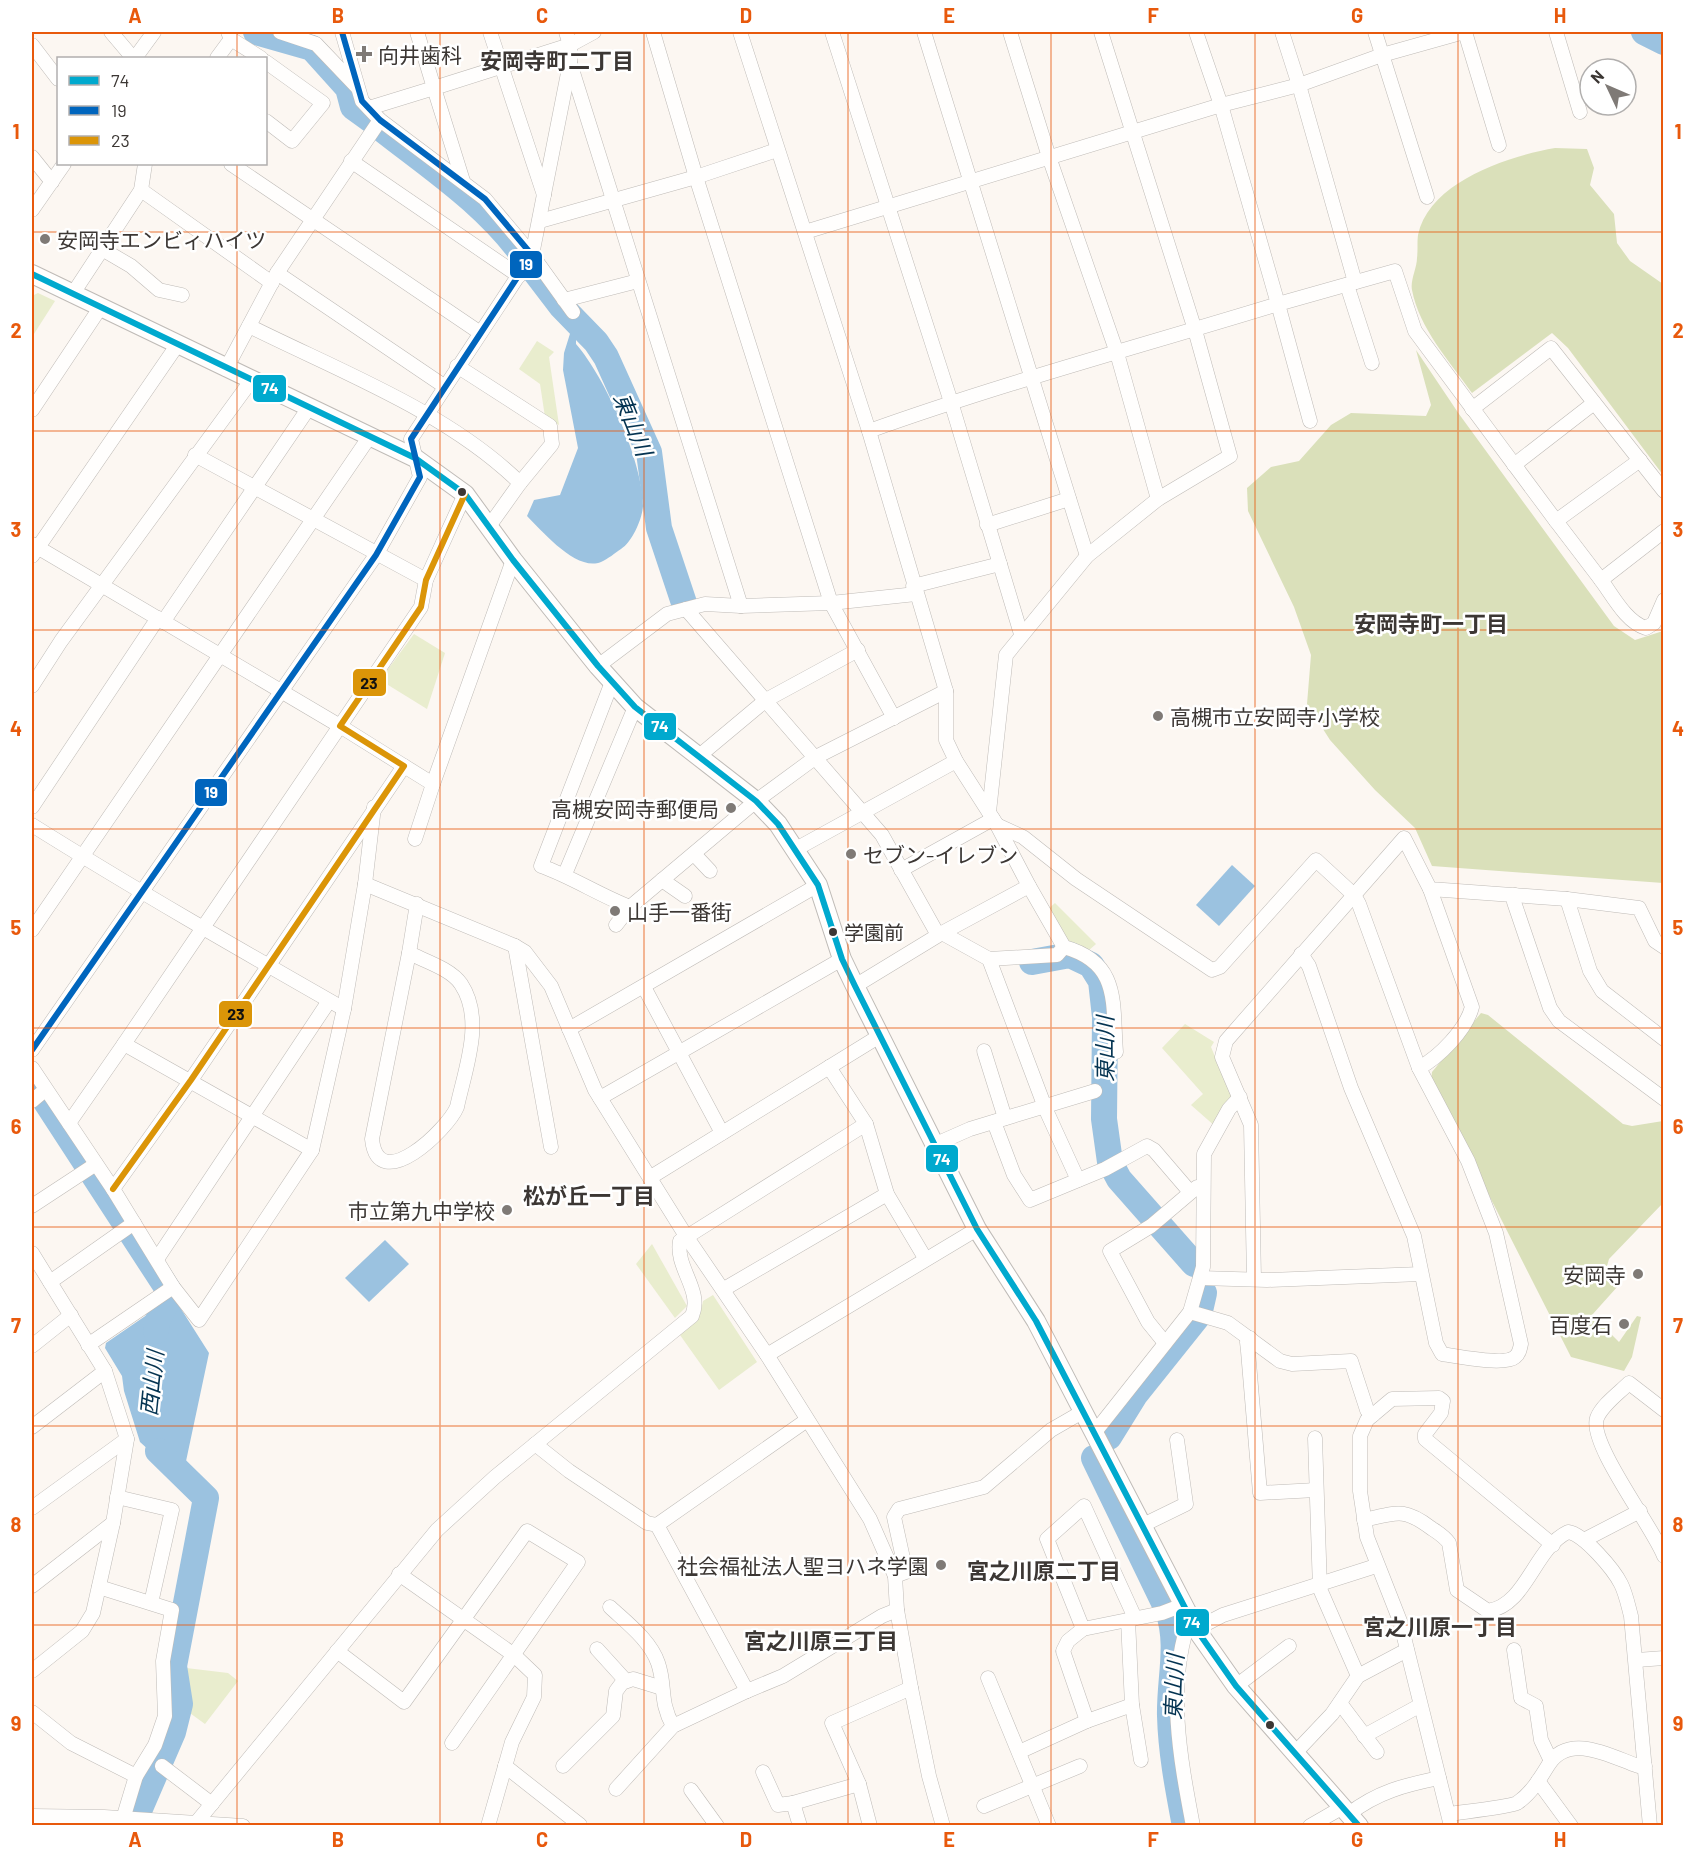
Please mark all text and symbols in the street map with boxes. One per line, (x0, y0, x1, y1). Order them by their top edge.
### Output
text: A (128, 3, 142, 27)
text: B (332, 3, 344, 27)
text: C (536, 3, 548, 27)
text: D (740, 3, 752, 27)
text: E (943, 3, 955, 27)
text: F (1147, 3, 1159, 27)
text: G (1351, 3, 1363, 27)
text: H (1554, 3, 1566, 27)
place label: 向井歯科 (378, 42, 462, 67)
marker: 向井歯科 (355, 45, 373, 63)
district label: 安岡寺町二丁目 (480, 47, 634, 73)
legend (57, 57, 267, 165)
north arrow (1578, 57, 1638, 117)
text: N (1586, 66, 1607, 87)
text: 74 (111, 69, 129, 91)
text: 19 (111, 99, 127, 121)
text: 1 (12, 119, 20, 143)
text: 1 (1674, 119, 1682, 143)
text: 23 (111, 129, 130, 151)
place label: 安岡寺エンビィハイツ (57, 227, 266, 252)
marker: 安岡寺エンビィハイツ (38, 232, 52, 246)
line badge: 19 (509, 250, 543, 279)
text: 19 (519, 254, 533, 273)
text: 2 (10, 318, 22, 342)
text: 2 (1672, 318, 1684, 342)
line badge: 74 (252, 374, 287, 403)
text: 74 (261, 378, 279, 397)
water label: 東山川 (610, 389, 659, 461)
unlabelled marker (456, 486, 468, 498)
text: 3 (11, 517, 21, 541)
text: 3 (1673, 517, 1683, 541)
district label: 安岡寺町一丁目 (1354, 610, 1508, 636)
line badge: 23 (352, 668, 387, 697)
text: 23 (360, 673, 378, 692)
place label: 高槻市立安岡寺小学校 (1170, 704, 1380, 729)
marker: 高槻市立安岡寺小学校 (1151, 709, 1165, 723)
line badge: 74 (643, 712, 677, 741)
text: 4 (10, 716, 22, 740)
text: 74 (651, 716, 669, 735)
text: 4 (1672, 716, 1684, 740)
line badge: 19 (194, 778, 228, 807)
text: 19 (204, 782, 218, 801)
place label: 高槻安岡寺郵便局 (551, 796, 719, 821)
marker: 高槻安岡寺郵便局 (724, 801, 738, 815)
place label: セブン-イレブン (863, 842, 1018, 867)
marker: セブン-イレブン (844, 847, 858, 861)
place label: 山手一番街 (627, 899, 732, 924)
marker: 山手一番街 (608, 904, 622, 918)
text: 5 (11, 915, 22, 939)
text: 5 (1673, 915, 1684, 939)
place label: 学園前 (844, 920, 904, 944)
marker: 学園前 (827, 926, 839, 938)
line badge: 23 (218, 1000, 253, 1028)
text: 23 (227, 1004, 245, 1023)
water label: 東山川 (1091, 1014, 1117, 1082)
text: 6 (11, 1114, 22, 1138)
text: 6 (1673, 1114, 1684, 1138)
line badge: 74 (925, 1144, 959, 1173)
text: 74 (933, 1149, 951, 1168)
district label: 松が丘一丁目 (523, 1182, 655, 1208)
place label: 市立第九中学校 (348, 1198, 495, 1223)
marker: 市立第九中学校 (500, 1203, 514, 1217)
place label: 安岡寺 (1563, 1262, 1626, 1287)
marker: 安岡寺 (1631, 1267, 1645, 1281)
place label: 百度石 (1549, 1312, 1612, 1337)
text: 7 (11, 1313, 21, 1337)
text: 7 (1673, 1313, 1683, 1337)
marker: 百度石 (1617, 1317, 1631, 1331)
water label: 西山川 (135, 1347, 168, 1417)
text: 8 (11, 1512, 22, 1536)
text: 8 (1673, 1512, 1684, 1536)
place label: 社会福祉法人聖ヨハネ学園 (677, 1553, 929, 1578)
district label: 宮之川原二丁目 (967, 1557, 1121, 1583)
marker: 社会福祉法人聖ヨハネ学園 (934, 1558, 948, 1572)
line badge: 74 (1175, 1608, 1210, 1637)
text: 74 (1183, 1612, 1201, 1631)
district label: 宮之川原一丁目 (1363, 1613, 1517, 1639)
district label: 宮之川原三丁目 (744, 1627, 898, 1653)
water label: 東山川 (1159, 1652, 1187, 1720)
text: 9 (11, 1711, 21, 1735)
text: 9 (1673, 1711, 1683, 1735)
unlabelled marker (1264, 1719, 1276, 1731)
text: A (128, 1827, 142, 1851)
text: B (332, 1827, 344, 1851)
text: C (536, 1827, 548, 1851)
text: D (740, 1827, 752, 1851)
text: E (943, 1827, 955, 1851)
text: F (1147, 1827, 1159, 1851)
text: G (1351, 1827, 1363, 1851)
text: H (1554, 1827, 1566, 1851)

